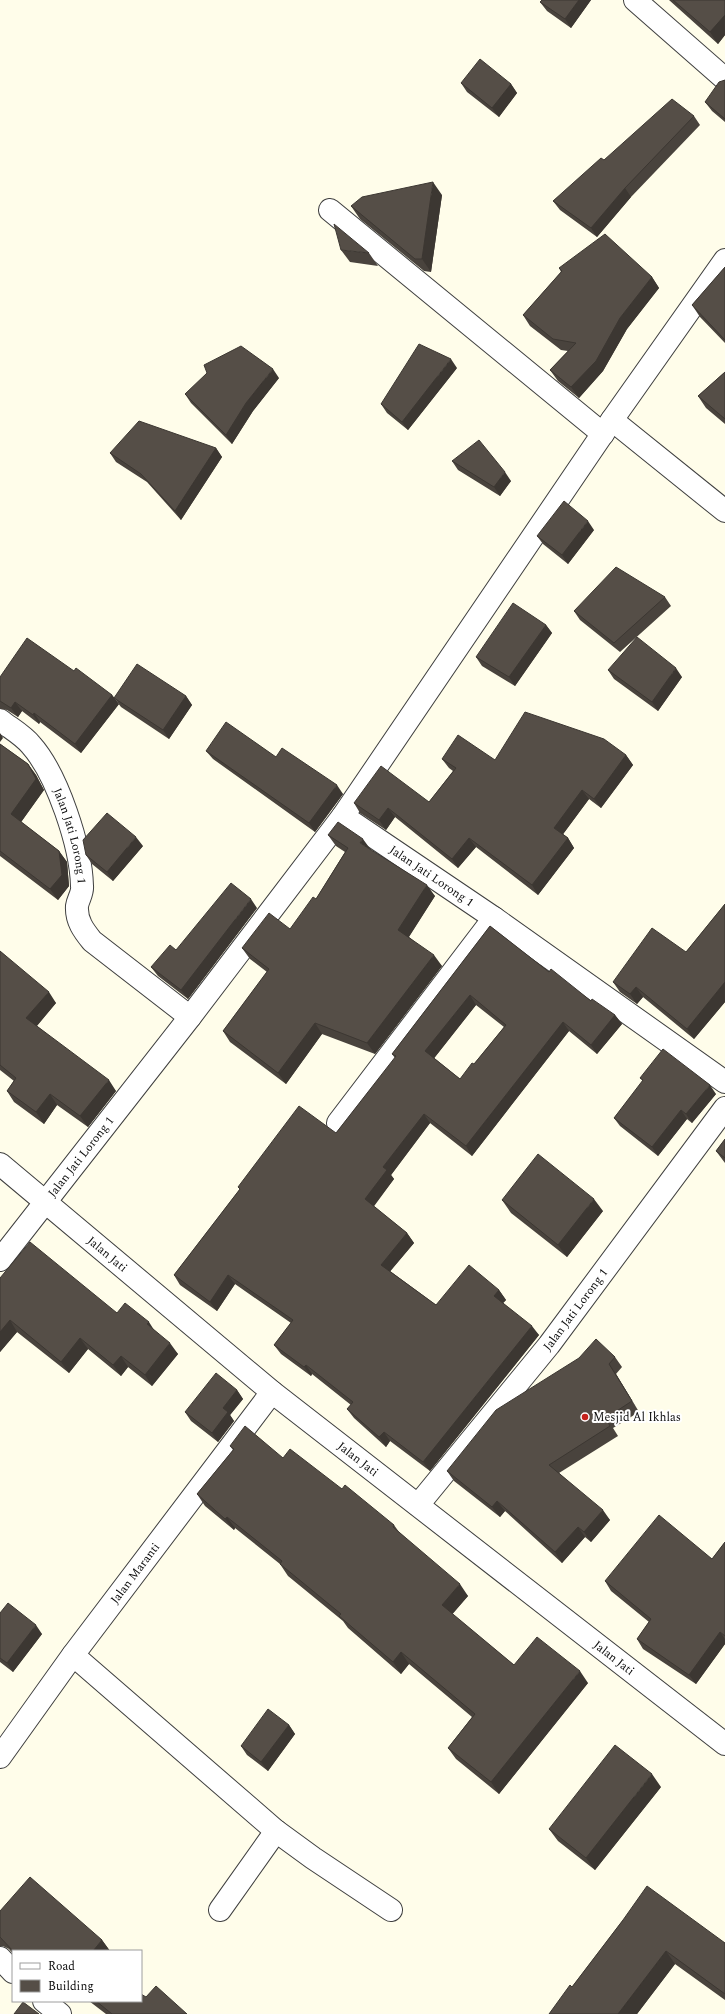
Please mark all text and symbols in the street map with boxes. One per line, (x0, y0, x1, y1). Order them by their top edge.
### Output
street label: Jalan Jati Lorong 1 (48, 785, 91, 884)
street label: Jalan Jati Lorong 1 (385, 840, 478, 911)
street label: Jalan Jati Lorong 1 (43, 1112, 119, 1202)
street label: Jalan Jati (83, 1231, 132, 1277)
street label: Jalan Jati Lorong 1 (538, 1264, 612, 1355)
place label: Mesjid Al Ikhlas (593, 1408, 681, 1427)
marker: Mesjid Al Ikhlas (580, 1412, 590, 1422)
street label: Jalan Jati (333, 1437, 383, 1481)
street label: Jalan Maranti (105, 1538, 165, 1608)
street label: Jalan Jati (589, 1636, 639, 1680)
legend (12, 1950, 142, 2002)
text: Road (48, 1957, 75, 1976)
text: Building (48, 1977, 94, 1996)

